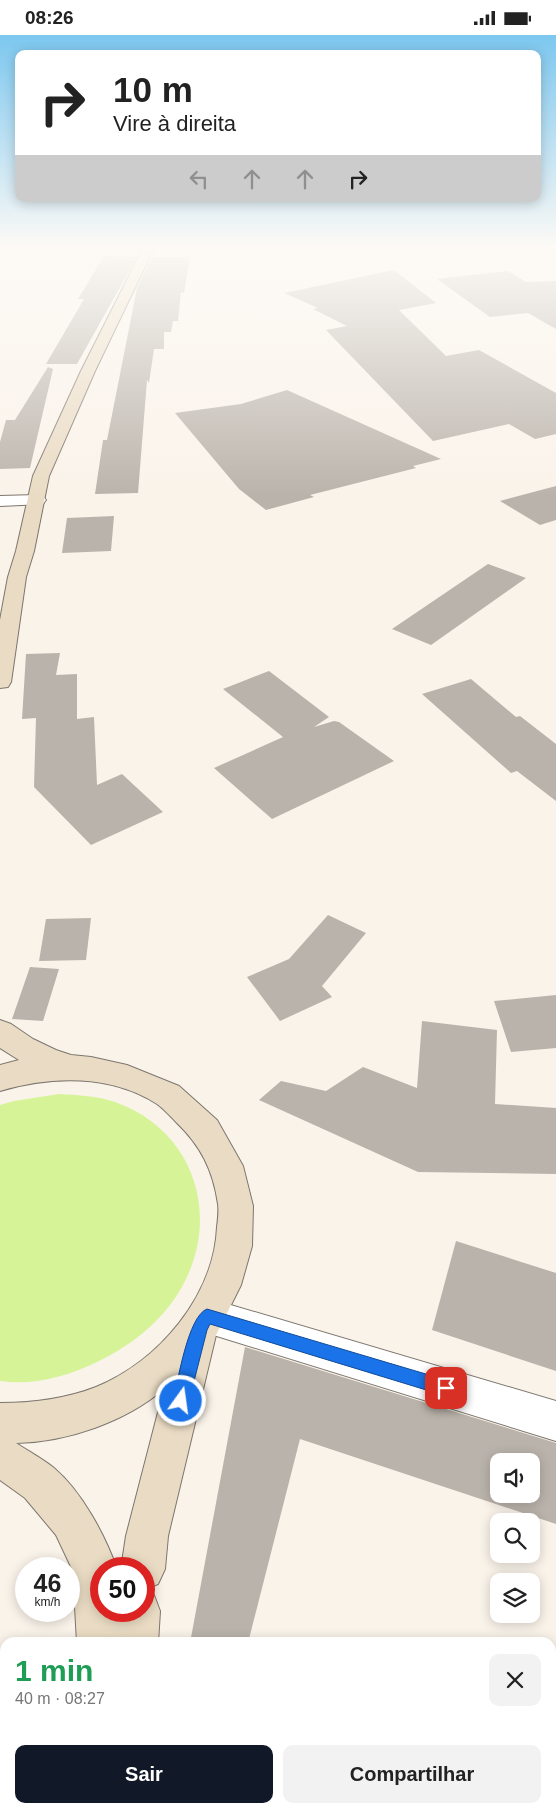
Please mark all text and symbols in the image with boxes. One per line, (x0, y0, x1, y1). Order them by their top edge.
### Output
text: 08:26 (25, 7, 74, 28)
icon: right (30, 70, 95, 135)
text: 10 m (113, 70, 193, 109)
text: Vire à direita (113, 111, 236, 136)
icon: left (185, 165, 213, 193)
icon: ahead (238, 165, 266, 193)
icon: ahead (291, 165, 319, 193)
icon: right (344, 165, 372, 193)
pin (425, 1367, 467, 1409)
position arrow (154, 1374, 206, 1426)
icon: arrive (432, 1374, 460, 1402)
map controls (490, 1453, 540, 1623)
button: sound (490, 1453, 540, 1503)
button: search (490, 1513, 540, 1563)
speed limit sign: 50 (90, 1557, 155, 1622)
text: 46 (34, 1569, 61, 1597)
button: layers (490, 1573, 540, 1623)
text: km/h (34, 1595, 61, 1609)
text: 1 min (15, 1654, 93, 1687)
button: close (489, 1654, 541, 1706)
text: 40 m · 08:27 (15, 1690, 105, 1707)
button: Sair (15, 1745, 273, 1803)
button: Compartilhar (283, 1745, 541, 1803)

